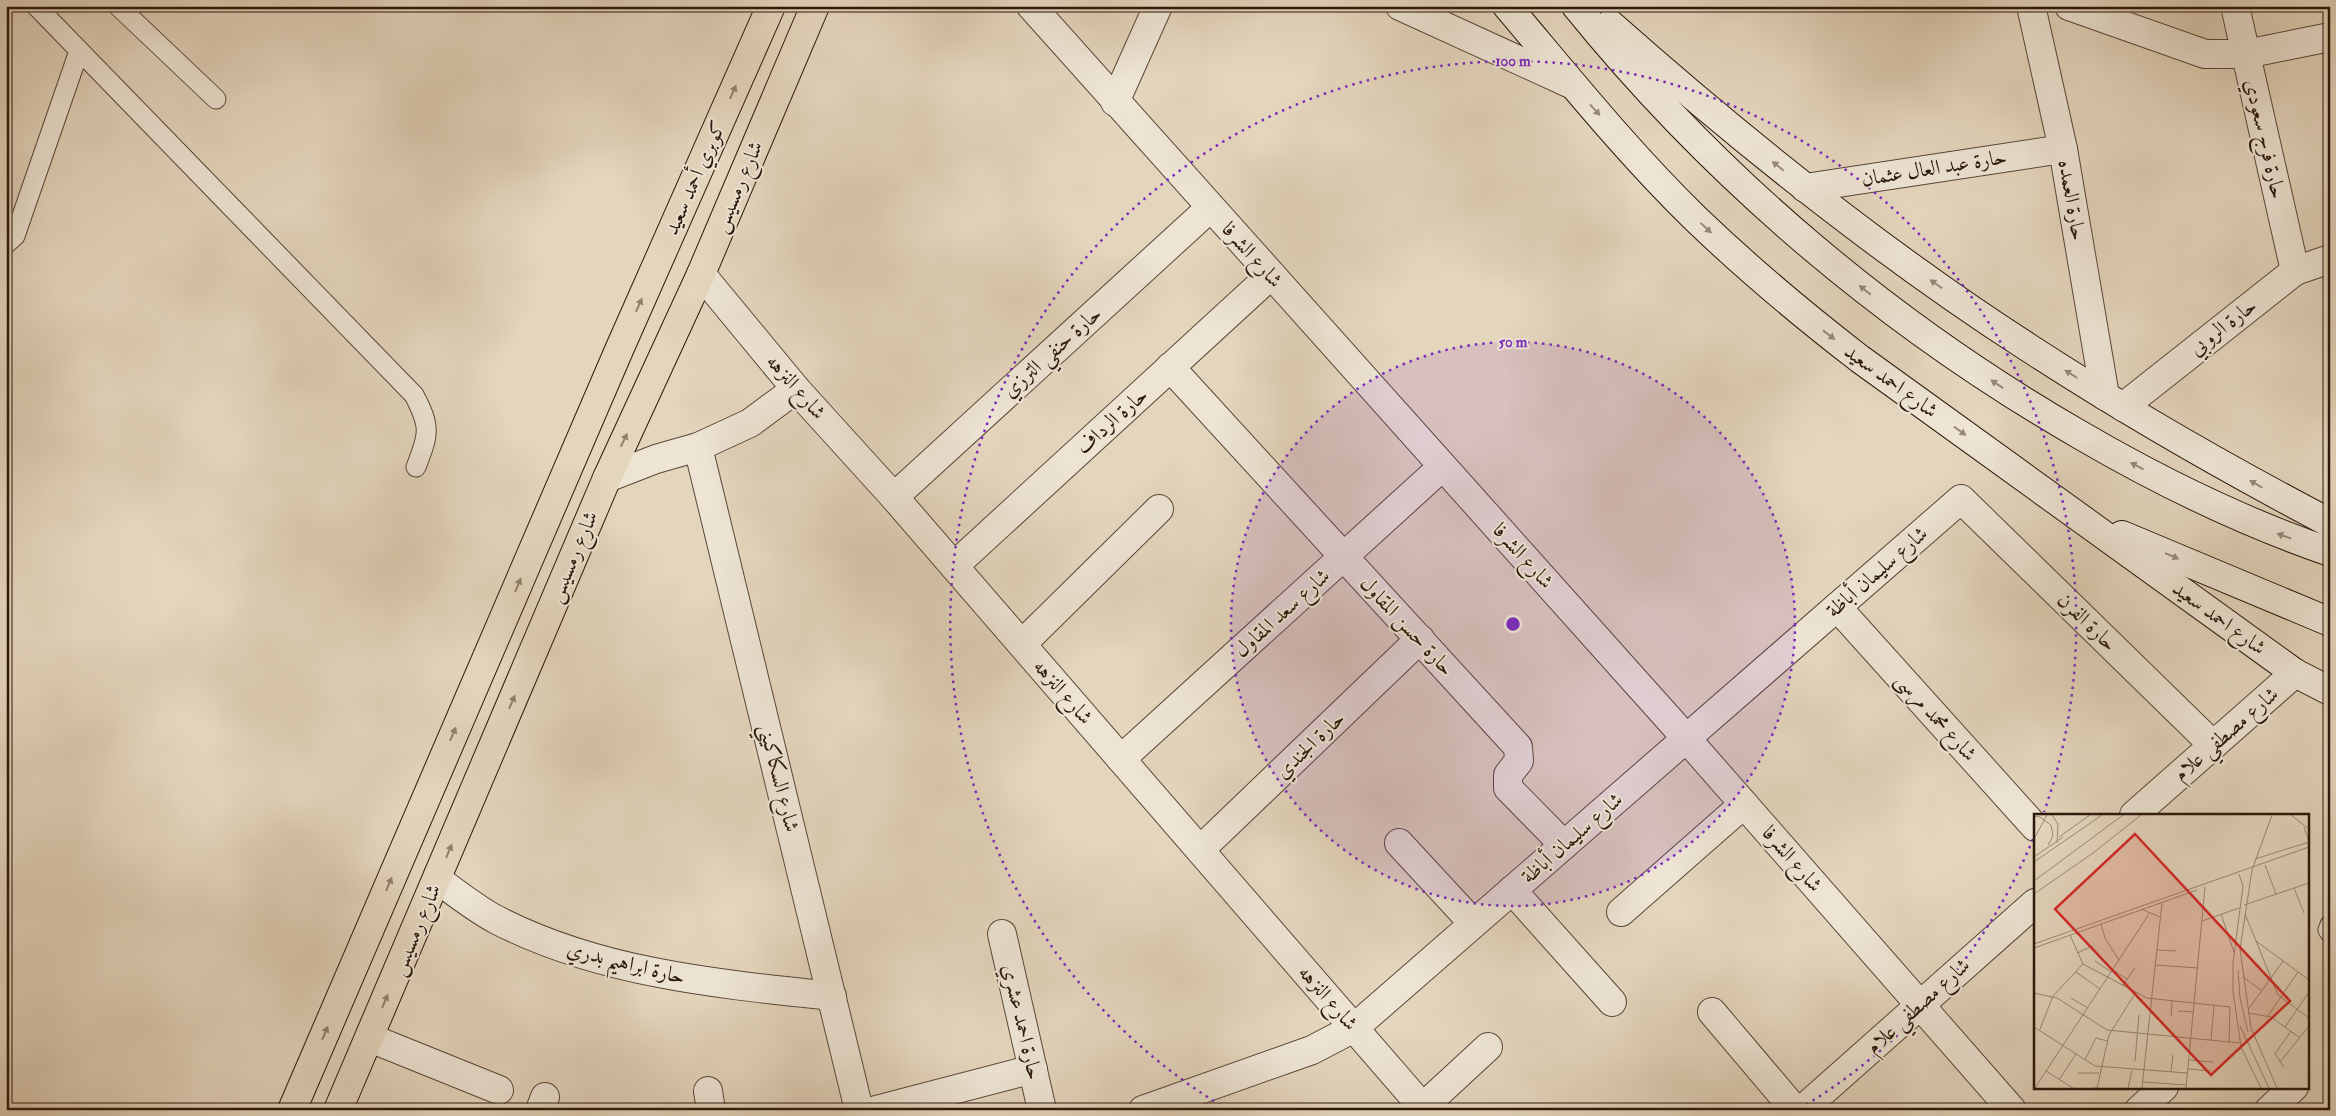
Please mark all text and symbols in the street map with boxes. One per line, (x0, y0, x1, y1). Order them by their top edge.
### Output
text: 100 m (1495, 52, 1531, 71)
street label: حارة فرج سعودي (2233, 76, 2292, 203)
one-way arrow (729, 85, 737, 99)
one-way arrow (1589, 103, 1601, 115)
street label: كوبري أحمد سعيد (656, 116, 734, 240)
street label: شارع رمسيس (707, 137, 773, 239)
street label: حارة عبد العال عثمان (1859, 143, 2009, 193)
street label: حارة العمده (2052, 158, 2092, 242)
one-way arrow (1771, 161, 1784, 172)
street label: شارع الشرفا (1212, 216, 1289, 296)
one-way arrow (1700, 222, 1712, 234)
one-way arrow (1929, 279, 1943, 289)
one-way arrow (1859, 284, 1872, 295)
street label: حارة الروبي (2184, 292, 2264, 364)
one-way arrow (635, 298, 643, 312)
street label: حارة حنفي الترزي (997, 300, 1111, 408)
one-way arrow (1822, 330, 1836, 340)
text: 50 m (1499, 333, 1528, 352)
street label: شارع احمد سعيد (1836, 338, 1943, 427)
street label: شارع النزهه (757, 349, 832, 428)
one-way arrow (2064, 370, 2077, 379)
one-way arrow (1990, 379, 2004, 389)
street label: حارة الرداف (1070, 382, 1154, 460)
one-way arrow (1953, 426, 1967, 436)
one-way arrow (621, 433, 629, 447)
one-way arrow (2130, 462, 2144, 470)
one-way arrow (2249, 480, 2263, 488)
street label: شارع رمسيس (542, 507, 608, 609)
street label: شارع الشرفا (1483, 517, 1560, 597)
street label: شارع سليمان أباظة (1819, 519, 1936, 627)
one-way arrow (2276, 532, 2291, 539)
one-way arrow (2165, 552, 2180, 560)
street label: شارع سعد المقاول (1228, 563, 1339, 666)
street label: حارة حسن المقاول (1354, 570, 1460, 682)
street label: شارع احمد سعيد (2164, 575, 2271, 664)
one-way arrow (514, 578, 522, 592)
street label: حارة الفرن (2051, 587, 2123, 657)
centre of rings (1504, 615, 1522, 633)
street label: شارع النزهه (1024, 654, 1099, 733)
street label: شارع محمد مرسى (1886, 667, 1983, 770)
street label: شارع مصطفي علام (2168, 681, 2288, 792)
one-way arrow (509, 694, 516, 709)
street label: حارة الجندي (1269, 705, 1352, 786)
street label: شارع السكاكيني (747, 721, 805, 836)
one-way arrow (450, 727, 458, 741)
street label: شارع سليمان أباظة (1514, 785, 1631, 893)
inset map (2034, 814, 2308, 1088)
street label: شارع الشرفا (1753, 820, 1828, 901)
one-way arrow (445, 844, 453, 858)
one-way arrow (386, 876, 394, 891)
street label: شارع رمسيس (385, 880, 451, 982)
street label: حارة ابراهيم بدري (562, 935, 688, 998)
street label: شارع مصطفي علام (1860, 952, 1980, 1064)
street label: شارع النزهه (1289, 960, 1364, 1039)
street label: حارة احمد عشري (994, 962, 1048, 1083)
one-way arrow (382, 994, 390, 1008)
one-way arrow (321, 1026, 329, 1040)

